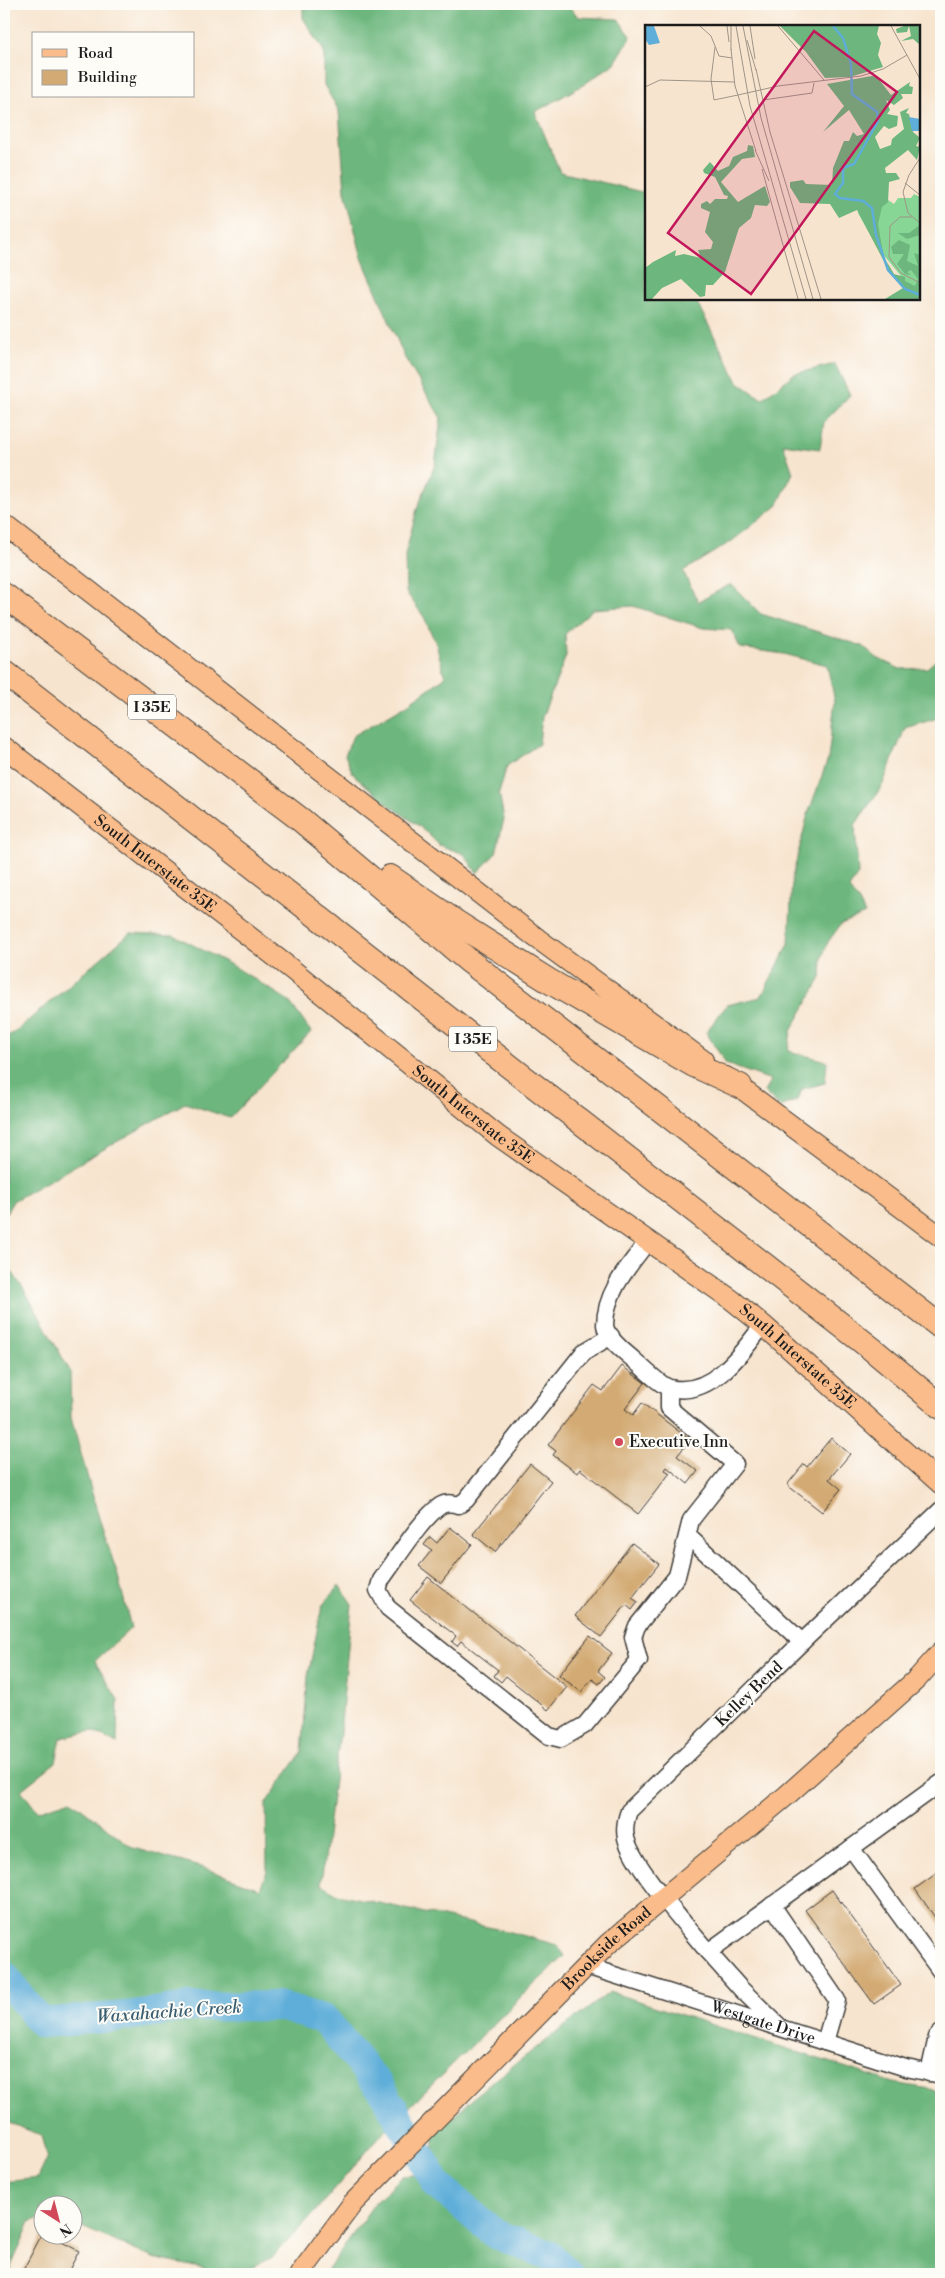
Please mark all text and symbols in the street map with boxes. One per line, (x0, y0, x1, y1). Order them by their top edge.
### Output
inset map (645, 25, 920, 300)
legend (32, 32, 195, 98)
text: Road (78, 44, 113, 63)
text: Building (77, 68, 137, 87)
road number: I 35E (128, 694, 176, 720)
street label: South Interstate 35E (90, 810, 220, 917)
road number: I 35E (449, 1026, 497, 1052)
street label: South Interstate 35E (408, 1061, 538, 1168)
street label: South Interstate 35E (735, 1300, 860, 1413)
place label: Executive Inn (629, 1432, 729, 1452)
marker: Executive Inn (613, 1436, 625, 1448)
street label: Kelley Bend (711, 1657, 787, 1731)
street label: Brookside Road (557, 1902, 655, 1996)
water label: Waxahachie Creek (96, 1995, 242, 2029)
street label: Westgate Drive (708, 1996, 818, 2048)
north arrow (32, 2196, 82, 2246)
text: N (55, 2219, 75, 2240)

